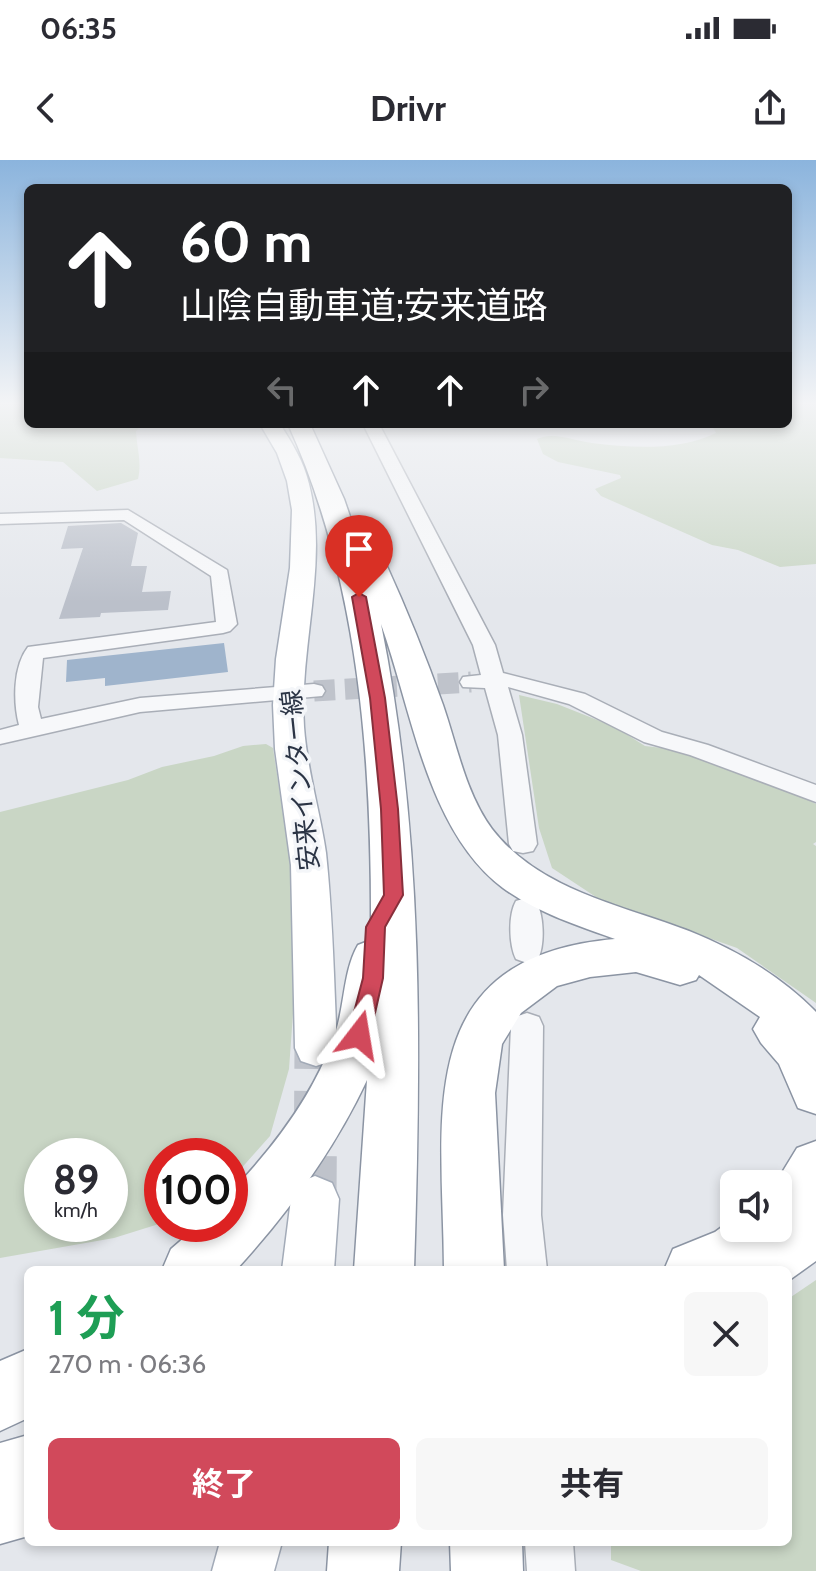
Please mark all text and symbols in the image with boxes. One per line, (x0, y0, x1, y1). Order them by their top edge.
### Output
text: 06:35 (40, 10, 117, 47)
icon: back (24, 86, 68, 130)
text: Drivr (370, 86, 446, 130)
icon: share (748, 86, 792, 130)
text: 60 m (180, 208, 312, 276)
icon: ahead (48, 216, 152, 320)
text: 山陰自動車道;安来道路 (180, 283, 548, 327)
icon: left (260, 368, 304, 412)
icon: ahead (344, 368, 388, 412)
icon: ahead (428, 368, 472, 412)
icon: right (512, 368, 556, 412)
pin (325, 515, 393, 597)
icon: arrive (337, 527, 381, 571)
street label: 安来インター線 (275, 688, 325, 872)
position arrow (317, 993, 401, 1077)
speed limit sign: 100 (144, 1138, 248, 1242)
text: 89 (53, 1155, 99, 1204)
map controls (720, 1170, 792, 1242)
button: sound (720, 1170, 792, 1242)
text: km/h (54, 1198, 98, 1222)
text: 1 分 (48, 1289, 125, 1347)
button: close (684, 1292, 768, 1376)
text: 270 m · 06:36 (48, 1348, 206, 1380)
button: 終了 (48, 1438, 400, 1530)
button: 共有 (416, 1438, 768, 1530)

